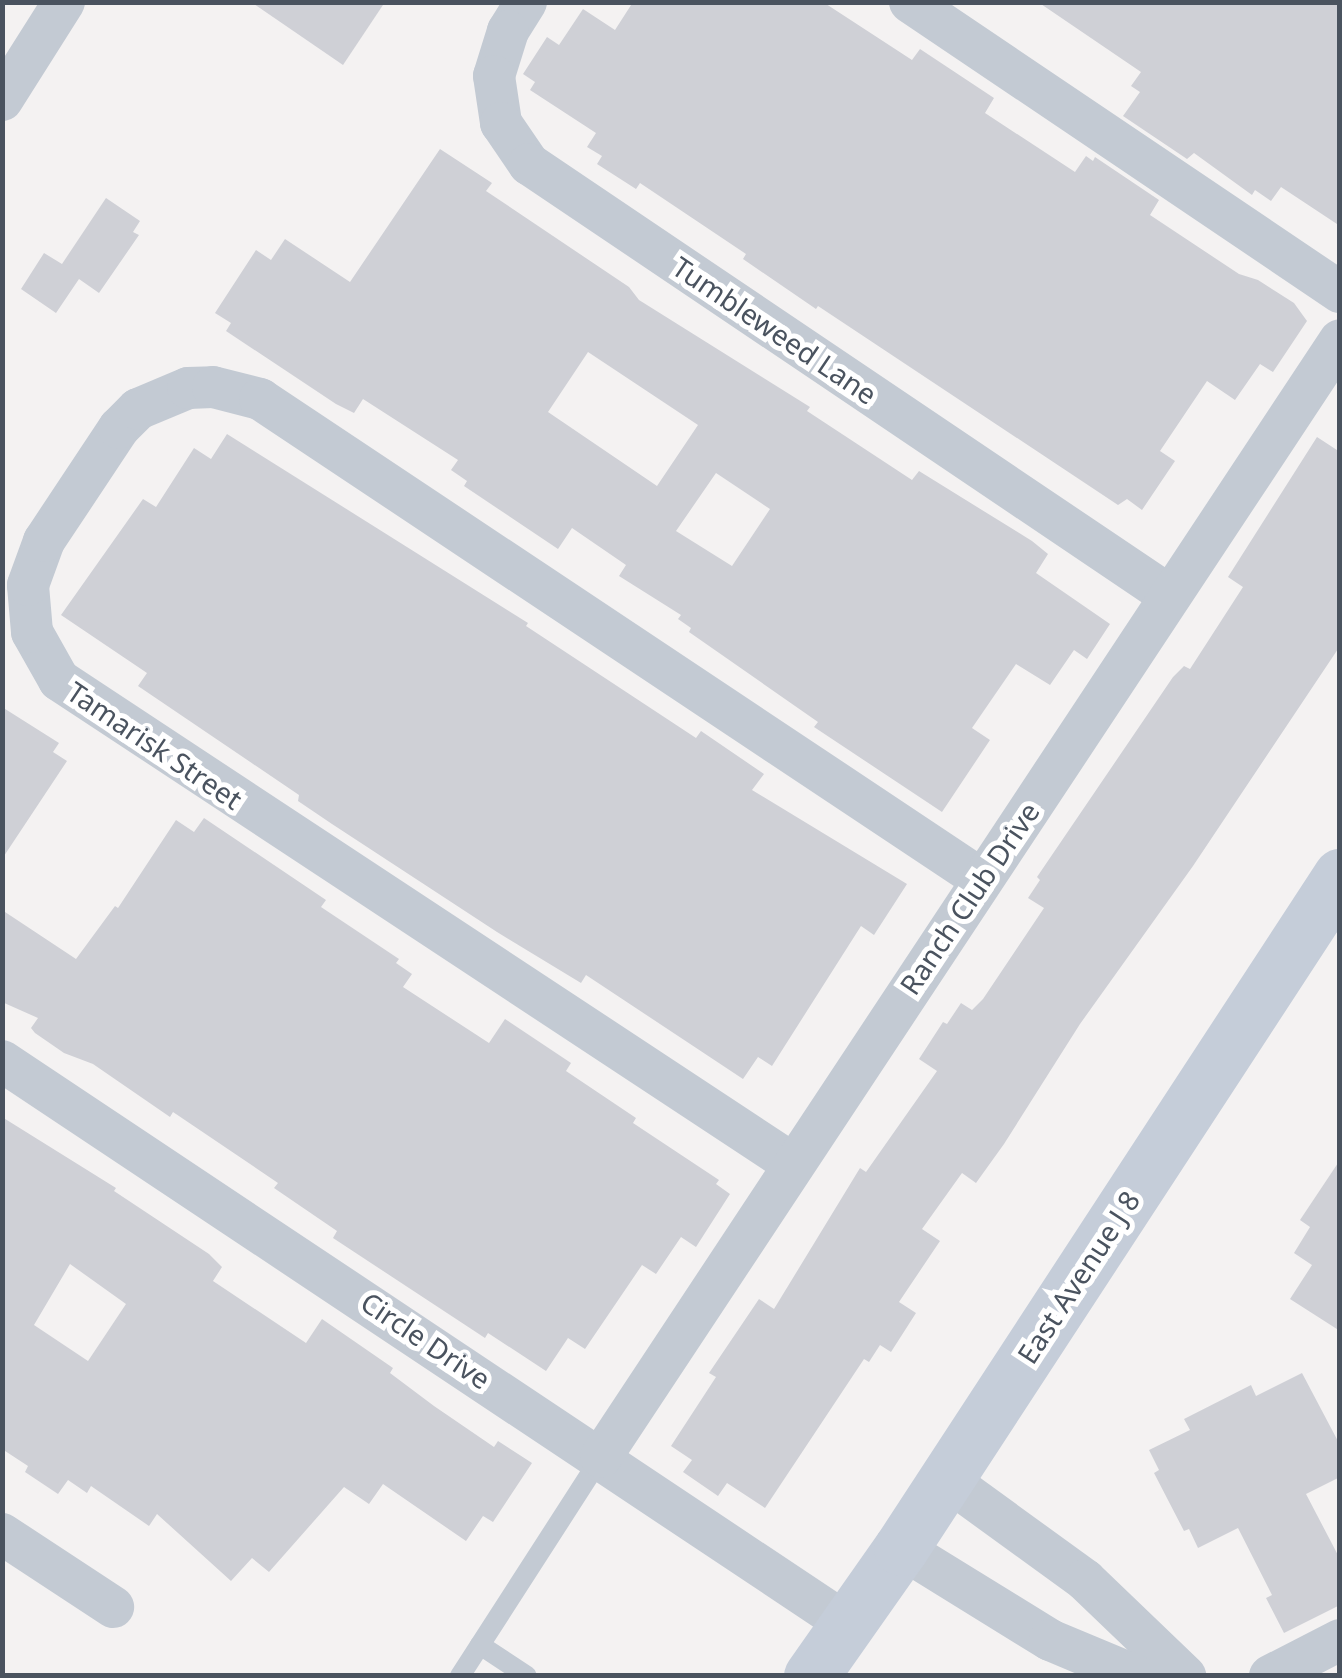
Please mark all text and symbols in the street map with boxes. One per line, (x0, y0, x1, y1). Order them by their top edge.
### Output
street label: Tumbleweed Lane (667, 249, 883, 411)
street label: Tamarisk Street (61, 674, 249, 816)
street label: Ranch Club Drive (892, 796, 1046, 1000)
street label: East Avenue J 8 (1010, 1185, 1146, 1369)
street label: Circle Drive (355, 1284, 497, 1396)

